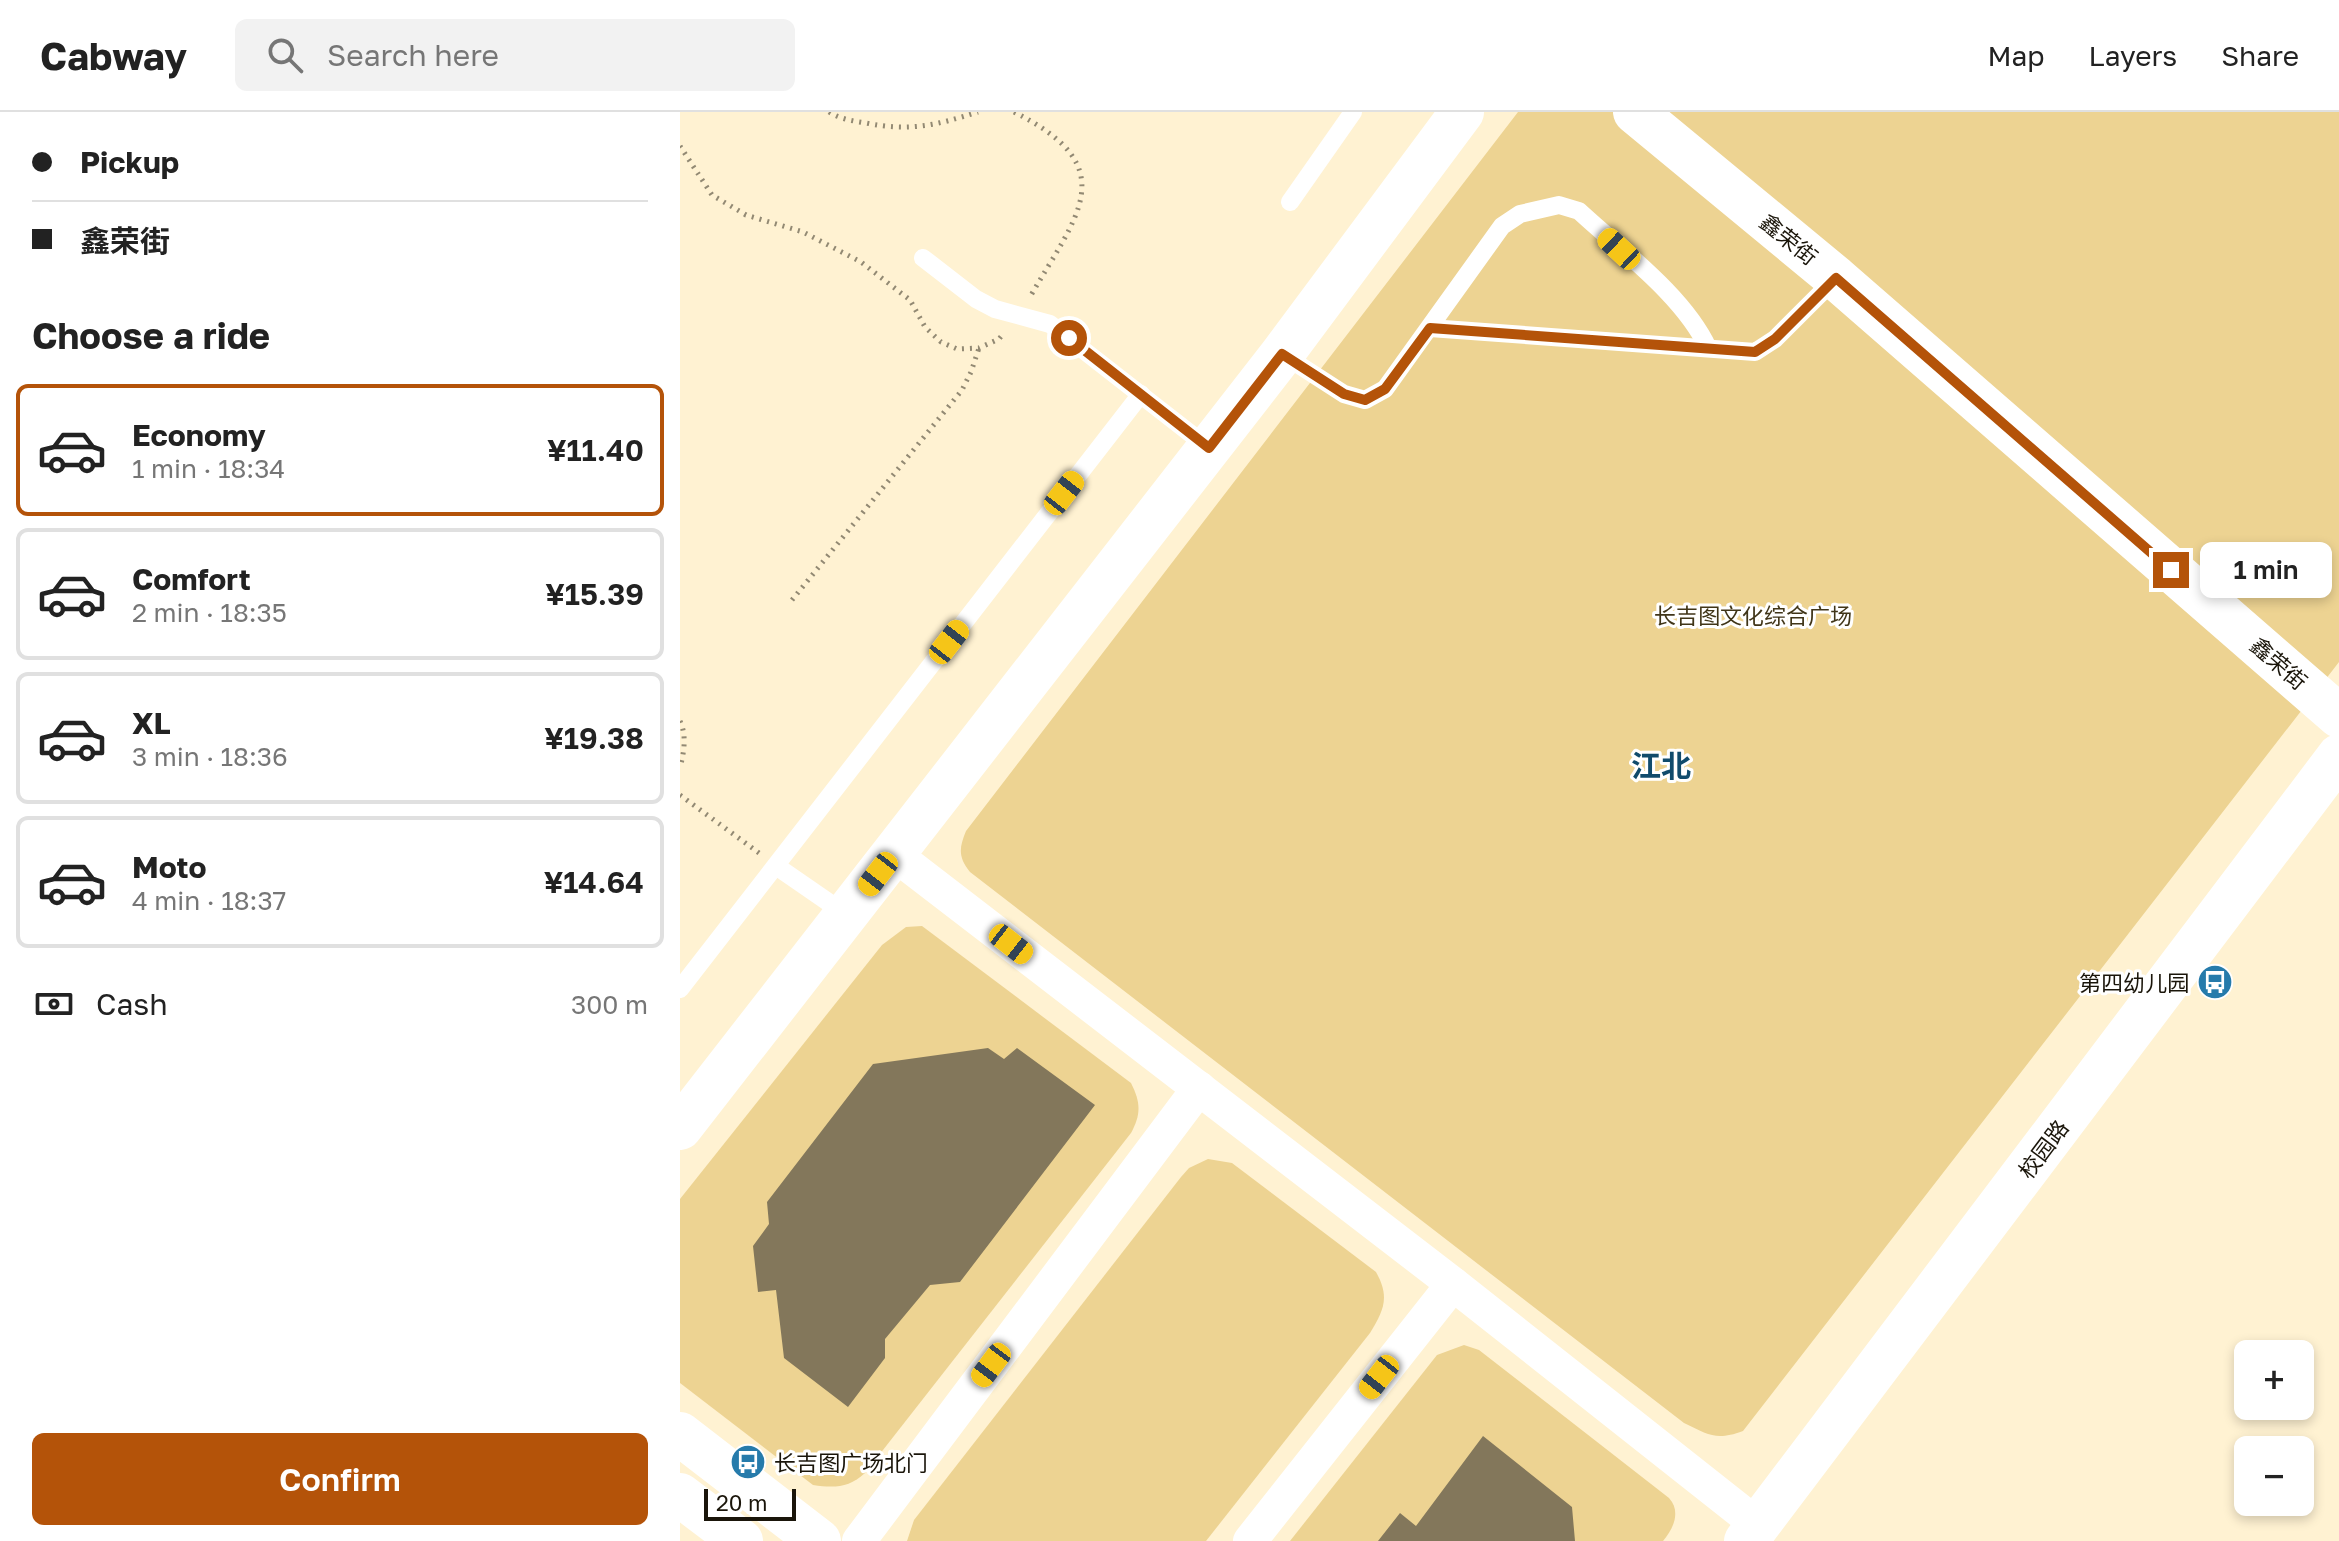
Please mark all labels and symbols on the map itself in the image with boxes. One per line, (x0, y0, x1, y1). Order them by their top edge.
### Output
street label: 鑫荣街 (1755, 208, 1823, 270)
car (1593, 224, 1645, 274)
route start (1051, 320, 1087, 356)
car (1040, 467, 1088, 519)
callout: 1 min (2199, 542, 2331, 598)
route end (2153, 552, 2189, 588)
park label: 长吉图文化综合广场 (1654, 602, 1852, 629)
car (925, 616, 973, 668)
street label: 鑫荣街 (2245, 631, 2313, 695)
district label: 江北 (1631, 748, 1691, 784)
car (854, 848, 902, 900)
car (985, 920, 1037, 968)
bus stop icon: 第四幼儿园 (2196, 963, 2234, 1001)
place label: 第四幼儿园 (2079, 969, 2189, 996)
street label: 校园路 (2012, 1115, 2074, 1183)
car (967, 1339, 1015, 1391)
car (1355, 1351, 1403, 1403)
bus stop icon: 长吉图广场北门 (729, 1443, 767, 1481)
place label: 长吉图广场北门 (774, 1449, 928, 1476)
scale bar (704, 1485, 796, 1521)

